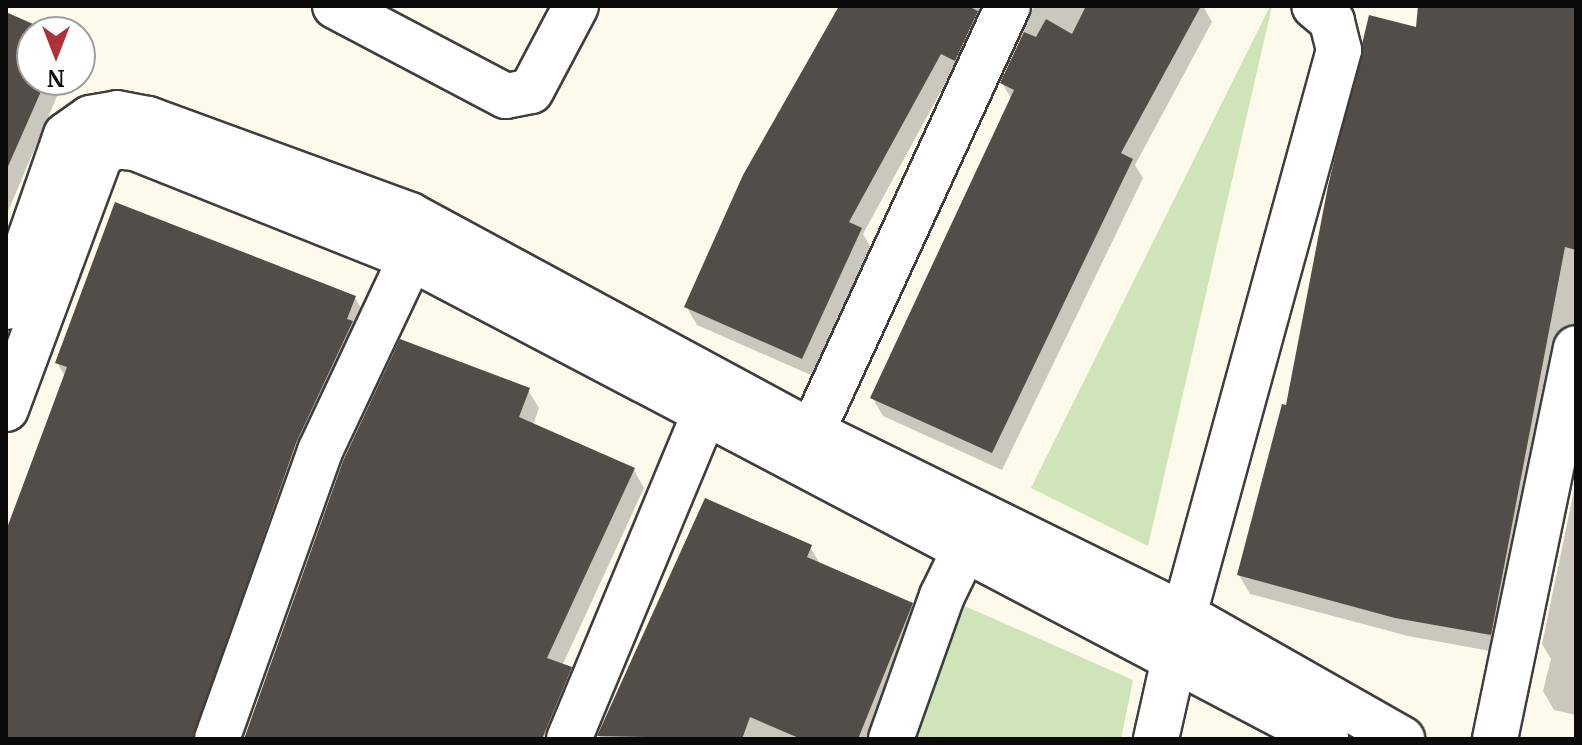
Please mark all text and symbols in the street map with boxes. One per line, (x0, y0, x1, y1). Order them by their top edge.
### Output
north arrow (16, 16, 96, 96)
text: N (47, 64, 65, 92)

